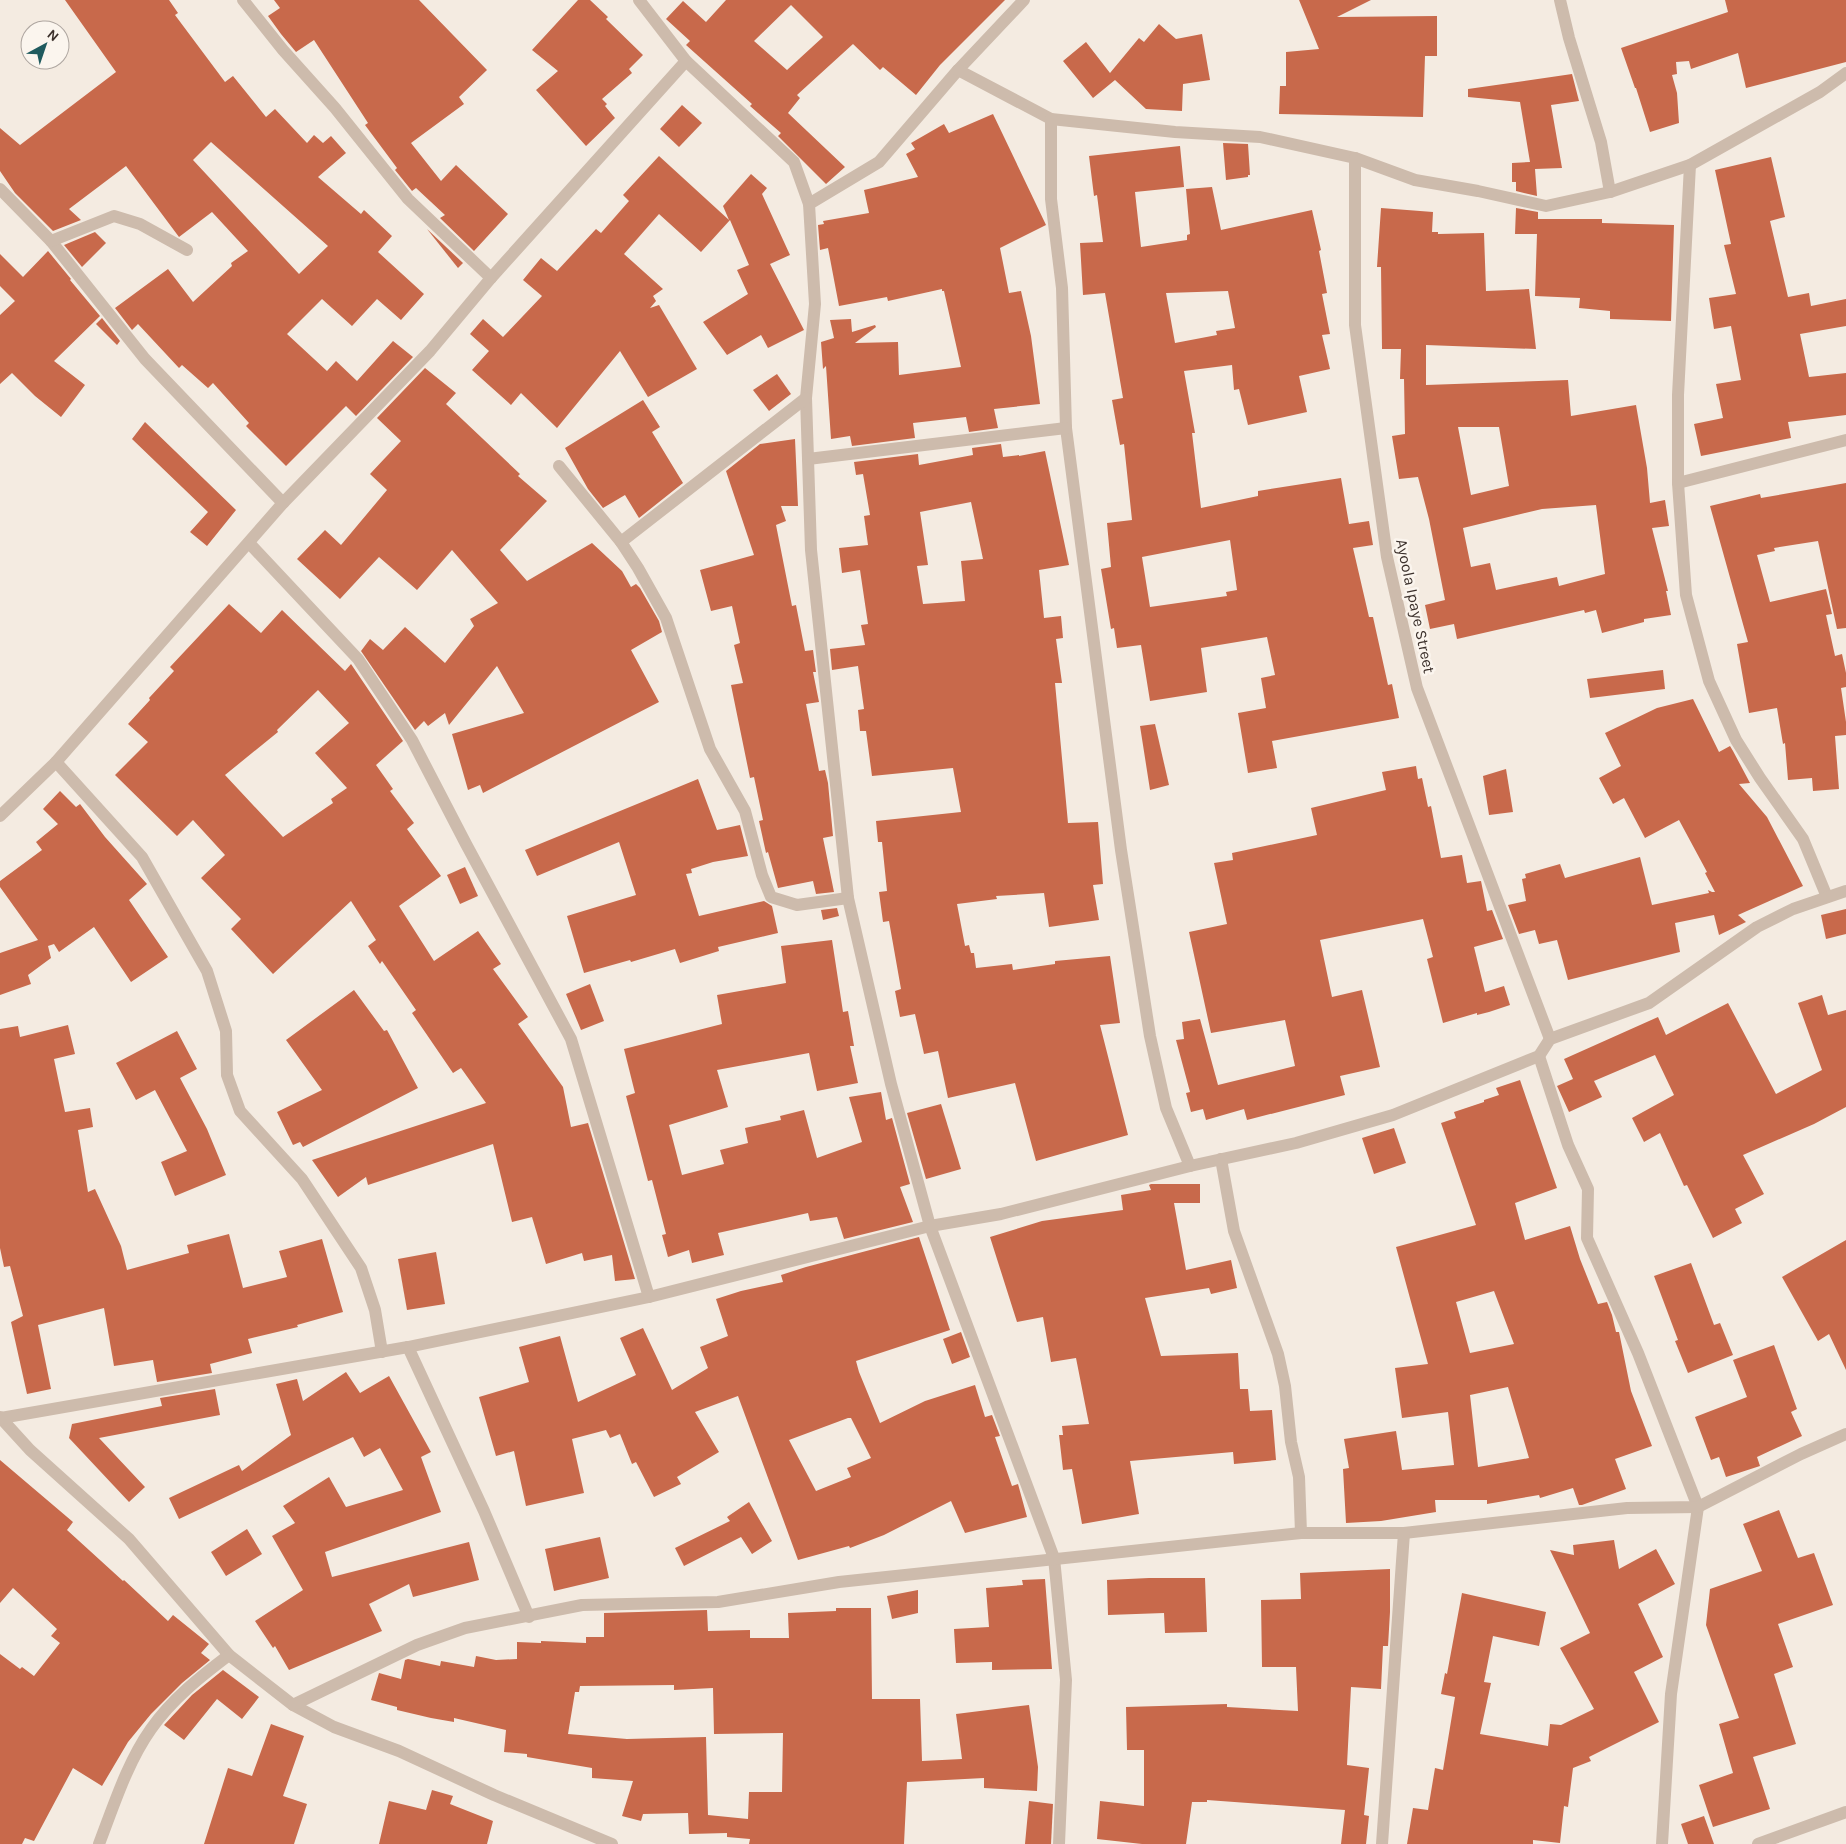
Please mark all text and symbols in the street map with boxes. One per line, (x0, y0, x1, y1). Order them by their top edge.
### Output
north arrow (20, 20, 70, 70)
text: N (44, 26, 62, 45)
street label: Ayoola Ipaye Street (1392, 537, 1439, 675)

